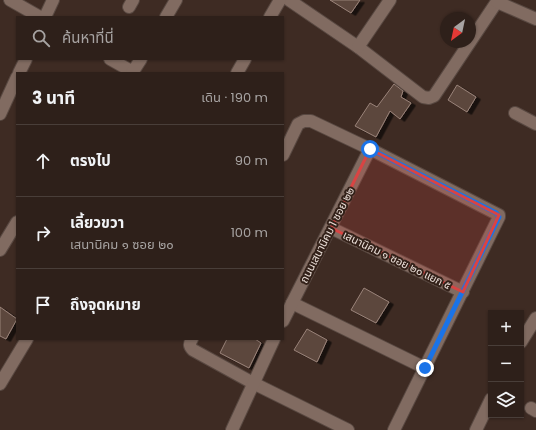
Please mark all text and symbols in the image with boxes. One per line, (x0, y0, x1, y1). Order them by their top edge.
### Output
north arrow (440, 12, 476, 48)
search box (16, 16, 284, 60)
icon: search (30, 27, 52, 49)
text: ค้นหาที่นี่ (62, 27, 114, 48)
text: 3 นาที (32, 86, 75, 110)
text: เดิน · 190 m (201, 88, 268, 107)
route start (361, 140, 379, 158)
icon: ahead (32, 150, 54, 172)
text: ตรงไป (70, 150, 111, 171)
text: 90 m (235, 151, 268, 170)
street label: ถนนเสนานิคม 1 ซอย ๒๒ (296, 184, 358, 286)
text: เลี้ยวขวา (70, 212, 124, 233)
icon: right (32, 222, 54, 244)
text: 100 m (231, 223, 268, 242)
street label: เสนานิคม ๑ ซอย ๒๐ แยก ๕ (340, 227, 454, 293)
text: เสนานิคม ๑ ซอย ๒๐ (70, 235, 174, 254)
icon: arrive (32, 294, 54, 316)
text: ถึงจุดหมาย (70, 294, 141, 315)
map controls (488, 310, 524, 418)
button: + (488, 310, 524, 346)
button: − (488, 346, 524, 382)
route end (416, 359, 434, 377)
button: layers (488, 382, 524, 418)

